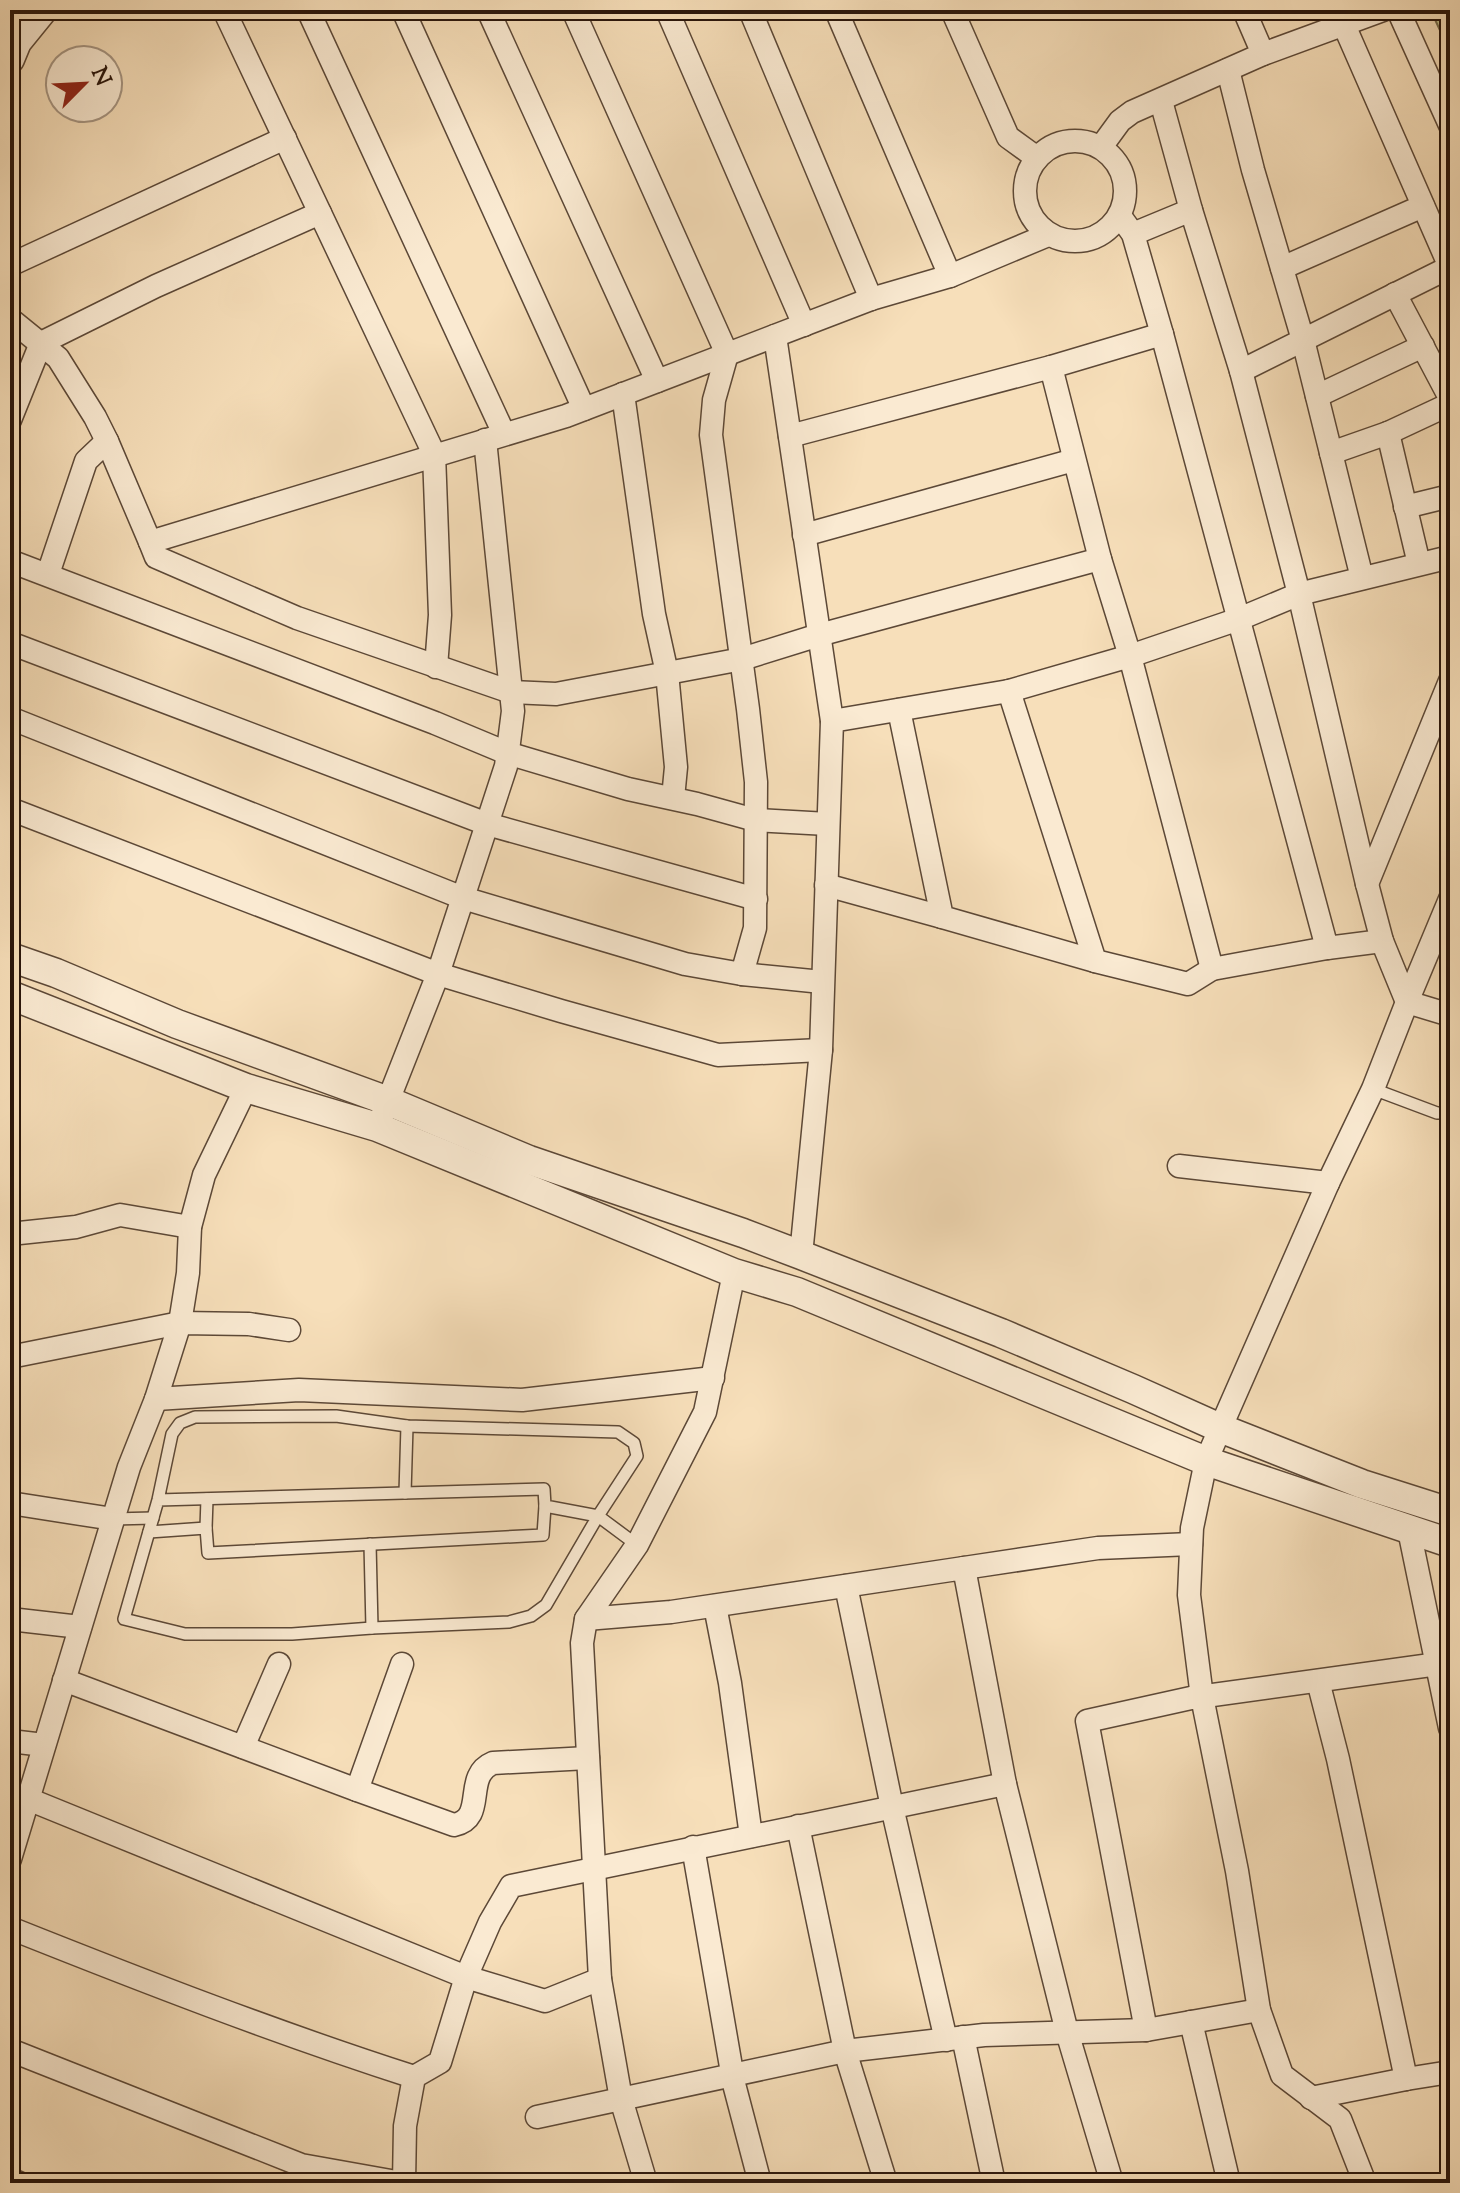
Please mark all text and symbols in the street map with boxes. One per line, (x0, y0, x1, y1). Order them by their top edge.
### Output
north arrow (44, 44, 124, 124)
text: N (81, 63, 118, 92)

